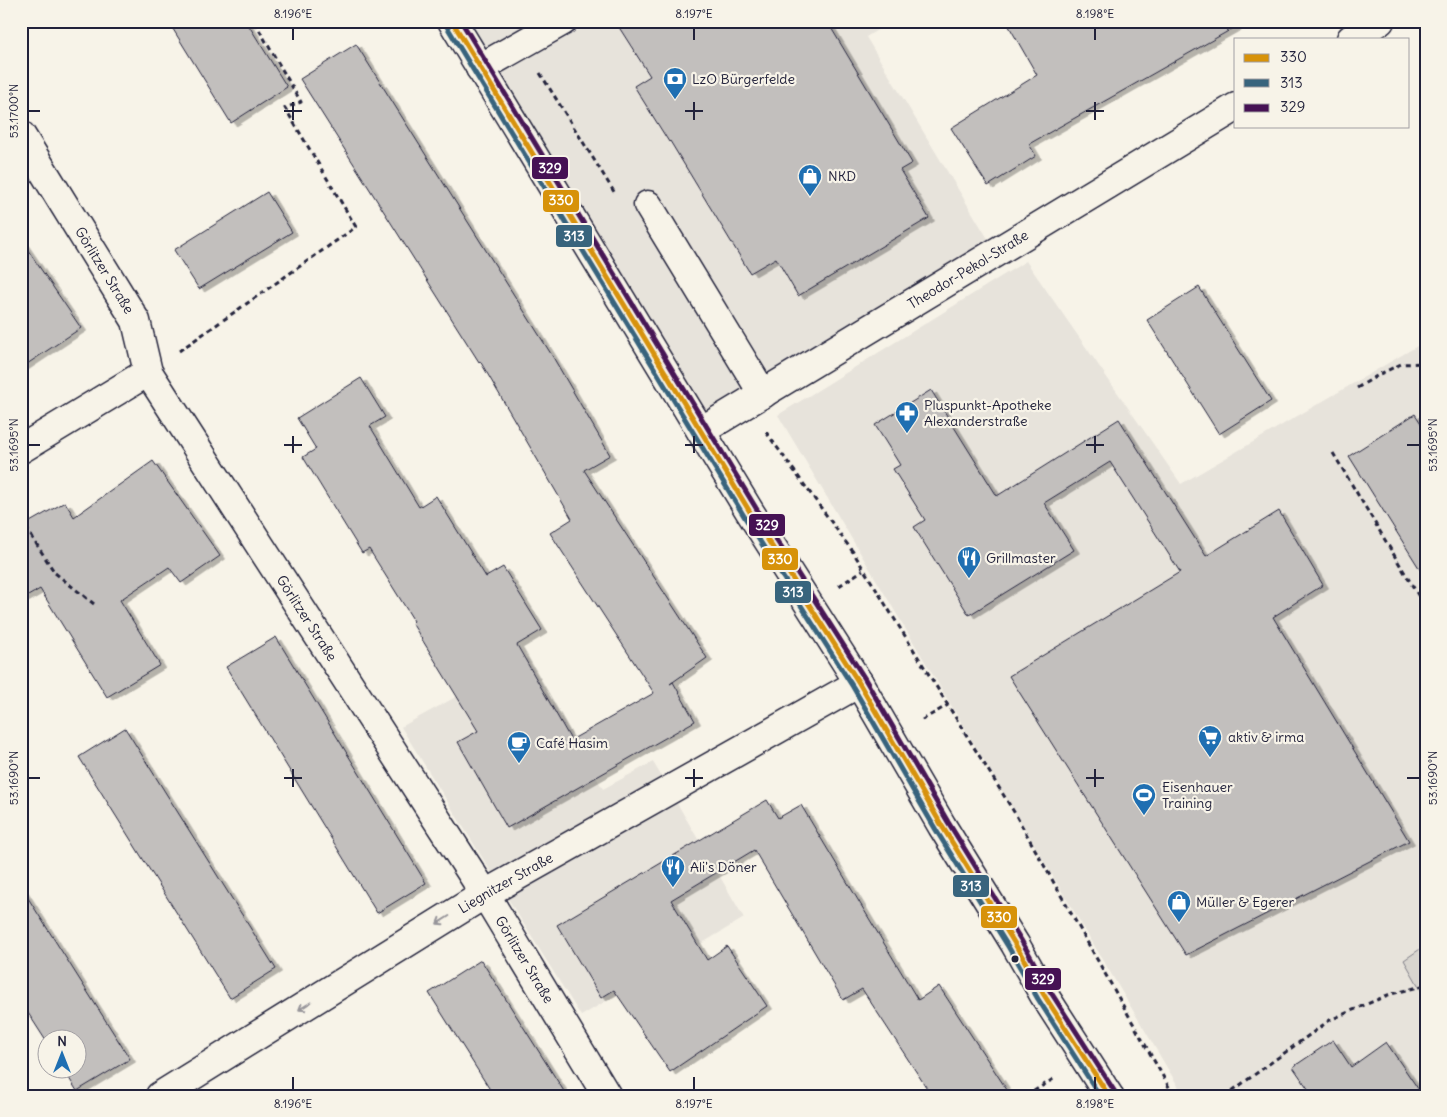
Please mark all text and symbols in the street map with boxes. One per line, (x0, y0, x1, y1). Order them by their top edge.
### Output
text: 8.196°E (274, 6, 312, 21)
text: 8.197°E (675, 6, 713, 21)
text: 8.198°E (1076, 6, 1114, 21)
legend (1234, 38, 1410, 128)
text: 330 (1280, 47, 1307, 66)
bank icon: LzO Bürgerfelde (662, 66, 688, 100)
place label: LzO Bürgerfelde (692, 70, 795, 88)
text: 313 (1280, 73, 1303, 92)
text: 53.1700°N (6, 84, 21, 138)
text: 329 (1280, 97, 1305, 116)
line badge: 329 (531, 156, 569, 180)
text: 329 (538, 159, 562, 177)
shop icon: NKD (797, 163, 823, 197)
place label: NKD (828, 167, 856, 185)
line badge: 330 (542, 189, 580, 213)
text: 330 (548, 191, 574, 209)
street label: Görlitzer Straße (71, 224, 138, 317)
line badge: 313 (555, 224, 593, 248)
street label: Theodor-Pekol-Straße (904, 226, 1032, 313)
text: 313 (563, 227, 585, 245)
place label: Pluspunkt-Apotheke Alexanderstraße (924, 396, 1052, 430)
pharmacy icon: Pluspunkt-Apotheke Alexanderstraße (894, 400, 920, 434)
text: 53.1695°N (6, 418, 21, 472)
text: 53.1695°N (1425, 418, 1440, 472)
line badge: 329 (748, 513, 786, 537)
text: 329 (755, 516, 779, 534)
restaurant icon: Grillmaster (956, 545, 982, 579)
line badge: 330 (761, 547, 799, 571)
place label: Grillmaster (986, 549, 1056, 567)
text: 330 (767, 550, 793, 568)
street label: Görlitzer Straße (273, 572, 341, 664)
line badge: 313 (774, 580, 812, 604)
text: 313 (782, 583, 804, 601)
supermarket icon: aktiv & irma (1197, 724, 1223, 758)
place label: aktiv & irma (1228, 728, 1304, 746)
cafe icon: Café Hasim (506, 730, 532, 764)
place label: Café Hasim (536, 734, 608, 752)
text: 53.1690°N (6, 751, 21, 805)
text: 53.1690°N (1425, 751, 1440, 805)
place label: Eisenhauer Training (1162, 778, 1233, 812)
sports icon: Eisenhauer Training (1131, 782, 1157, 816)
street label: Liegnitzer Straße (455, 849, 556, 917)
restaurant icon: Ali's Döner (660, 854, 686, 888)
place label: Ali's Döner (690, 858, 757, 876)
line badge: 313 (952, 874, 990, 898)
text: 313 (960, 877, 982, 895)
shop icon: Müller & Egerer (1166, 889, 1192, 923)
place label: Müller & Egerer (1196, 893, 1295, 911)
line badge: 330 (980, 905, 1018, 929)
text: 330 (986, 908, 1012, 926)
street label: Görlitzer Straße (491, 913, 558, 1006)
one-way arrow (437, 915, 451, 925)
unlabelled marker (1010, 954, 1020, 964)
line badge: 329 (1024, 967, 1062, 991)
text: 329 (1031, 970, 1055, 988)
one-way arrow (299, 1001, 313, 1011)
north arrow (38, 1030, 88, 1080)
text: N (57, 1032, 67, 1050)
text: 8.196°E (274, 1096, 312, 1111)
text: 8.197°E (675, 1096, 713, 1111)
text: 8.198°E (1076, 1096, 1114, 1111)

